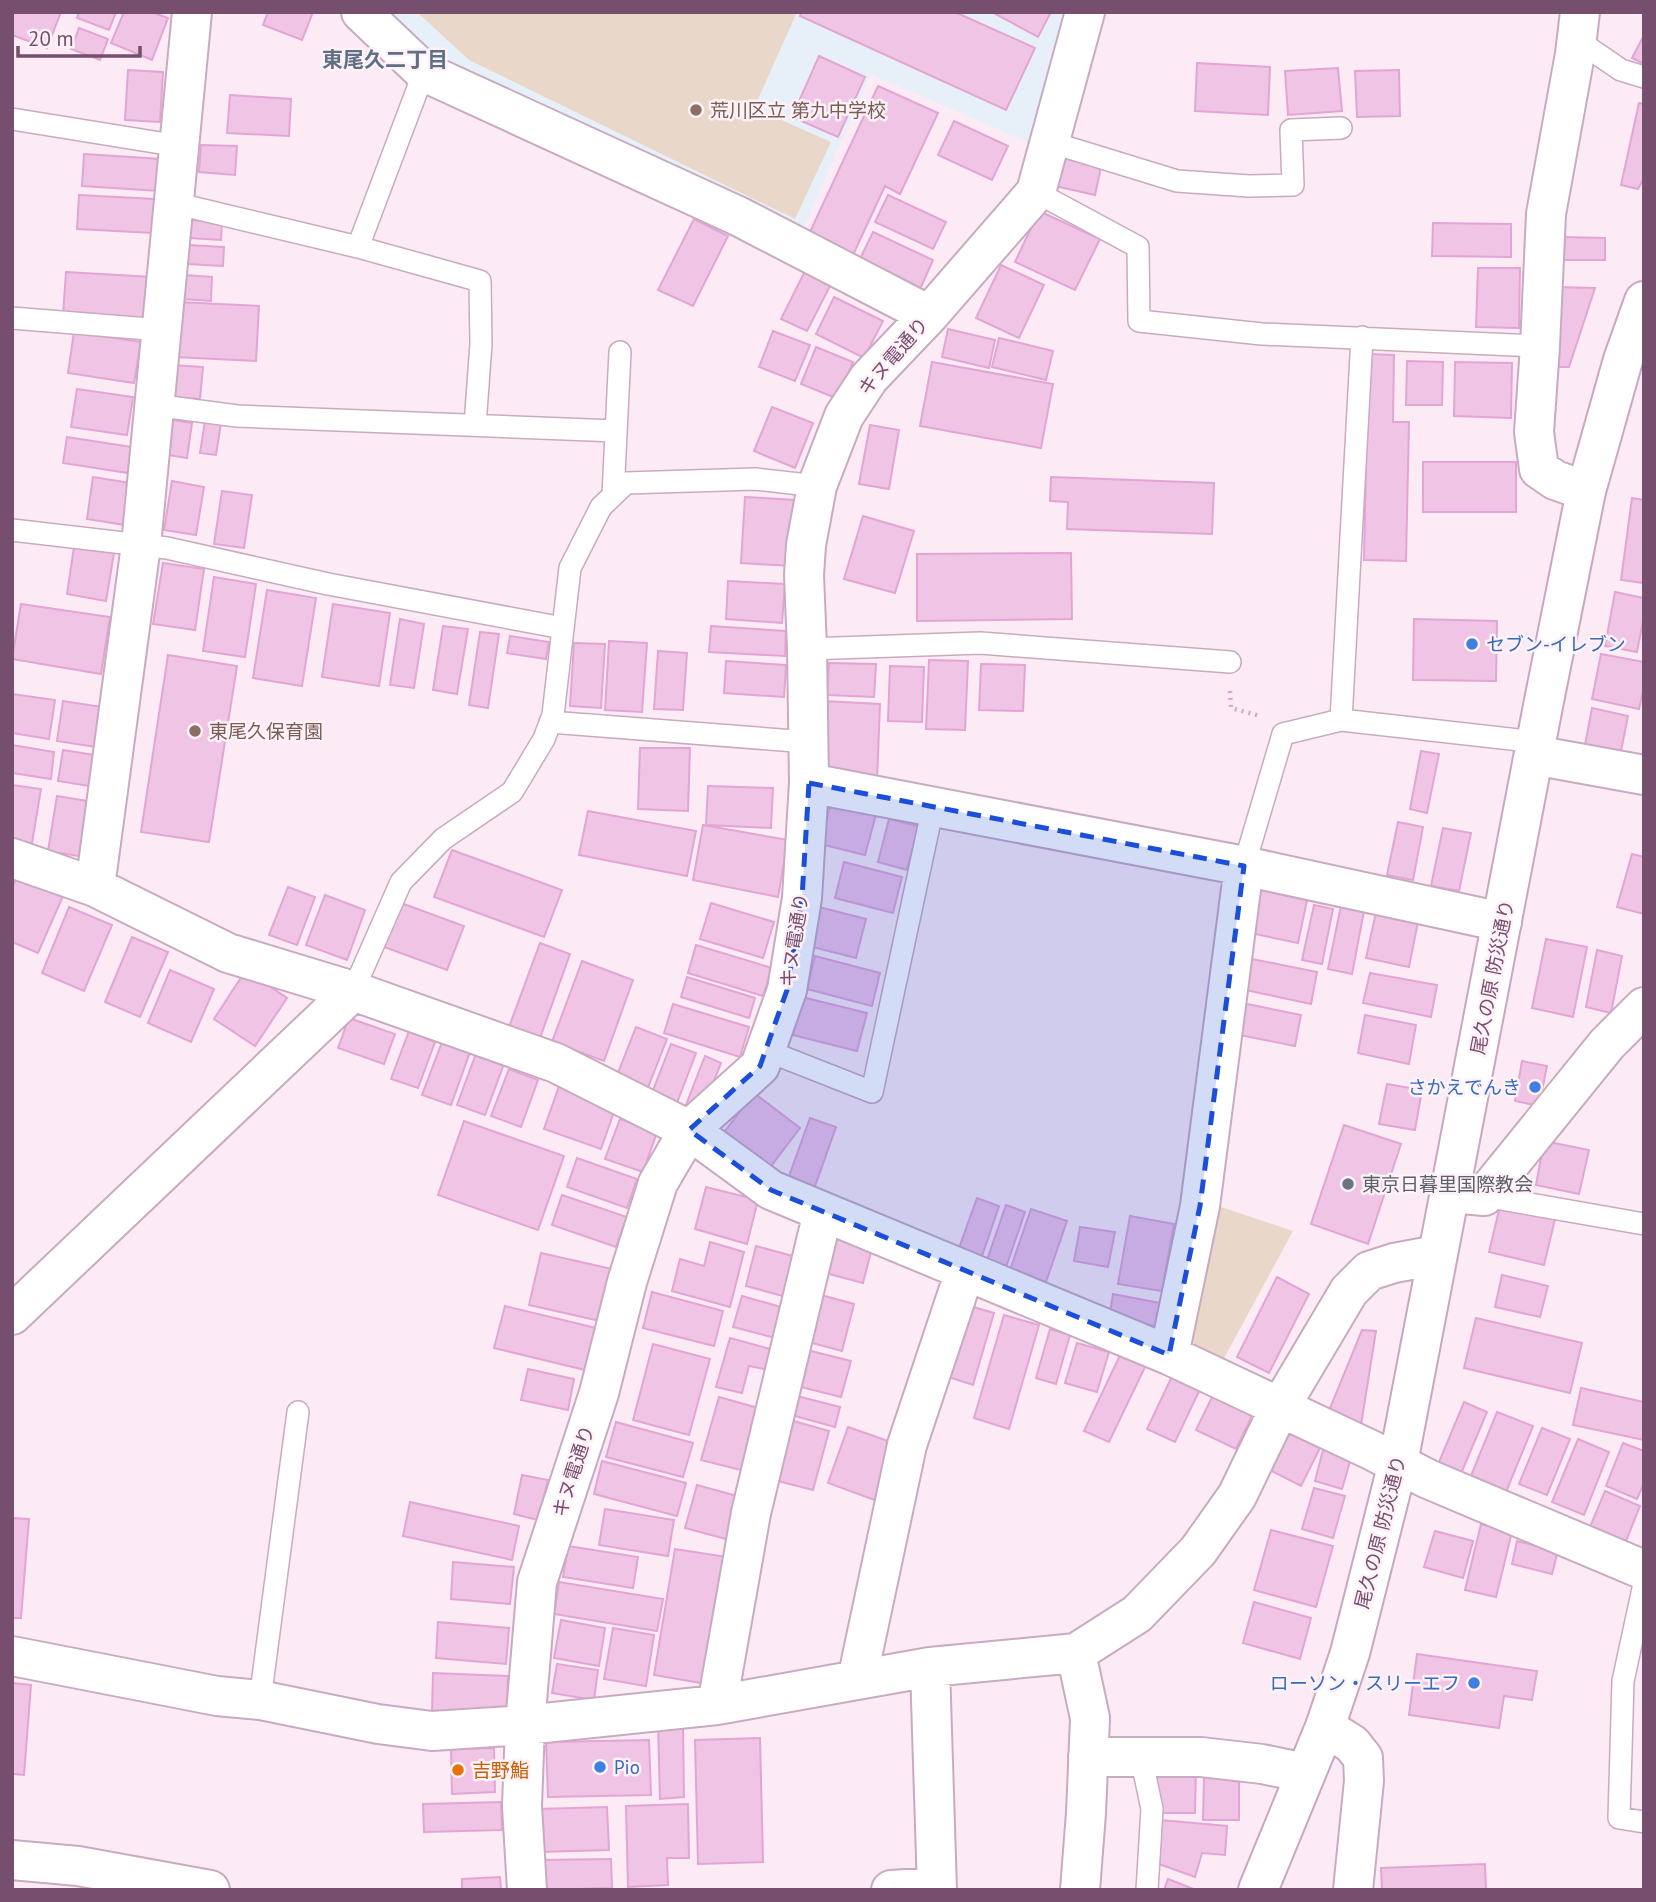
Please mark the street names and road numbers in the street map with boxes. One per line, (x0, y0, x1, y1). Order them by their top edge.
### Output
street label: キヌ電通り (853, 312, 933, 400)
street label: キヌ電通り (775, 891, 813, 989)
street label: 尾久の原 防災通り (1465, 898, 1519, 1056)
street label: キヌ電通り (547, 1422, 599, 1520)
street label: 尾久の原 防災通り (1349, 1453, 1411, 1611)

